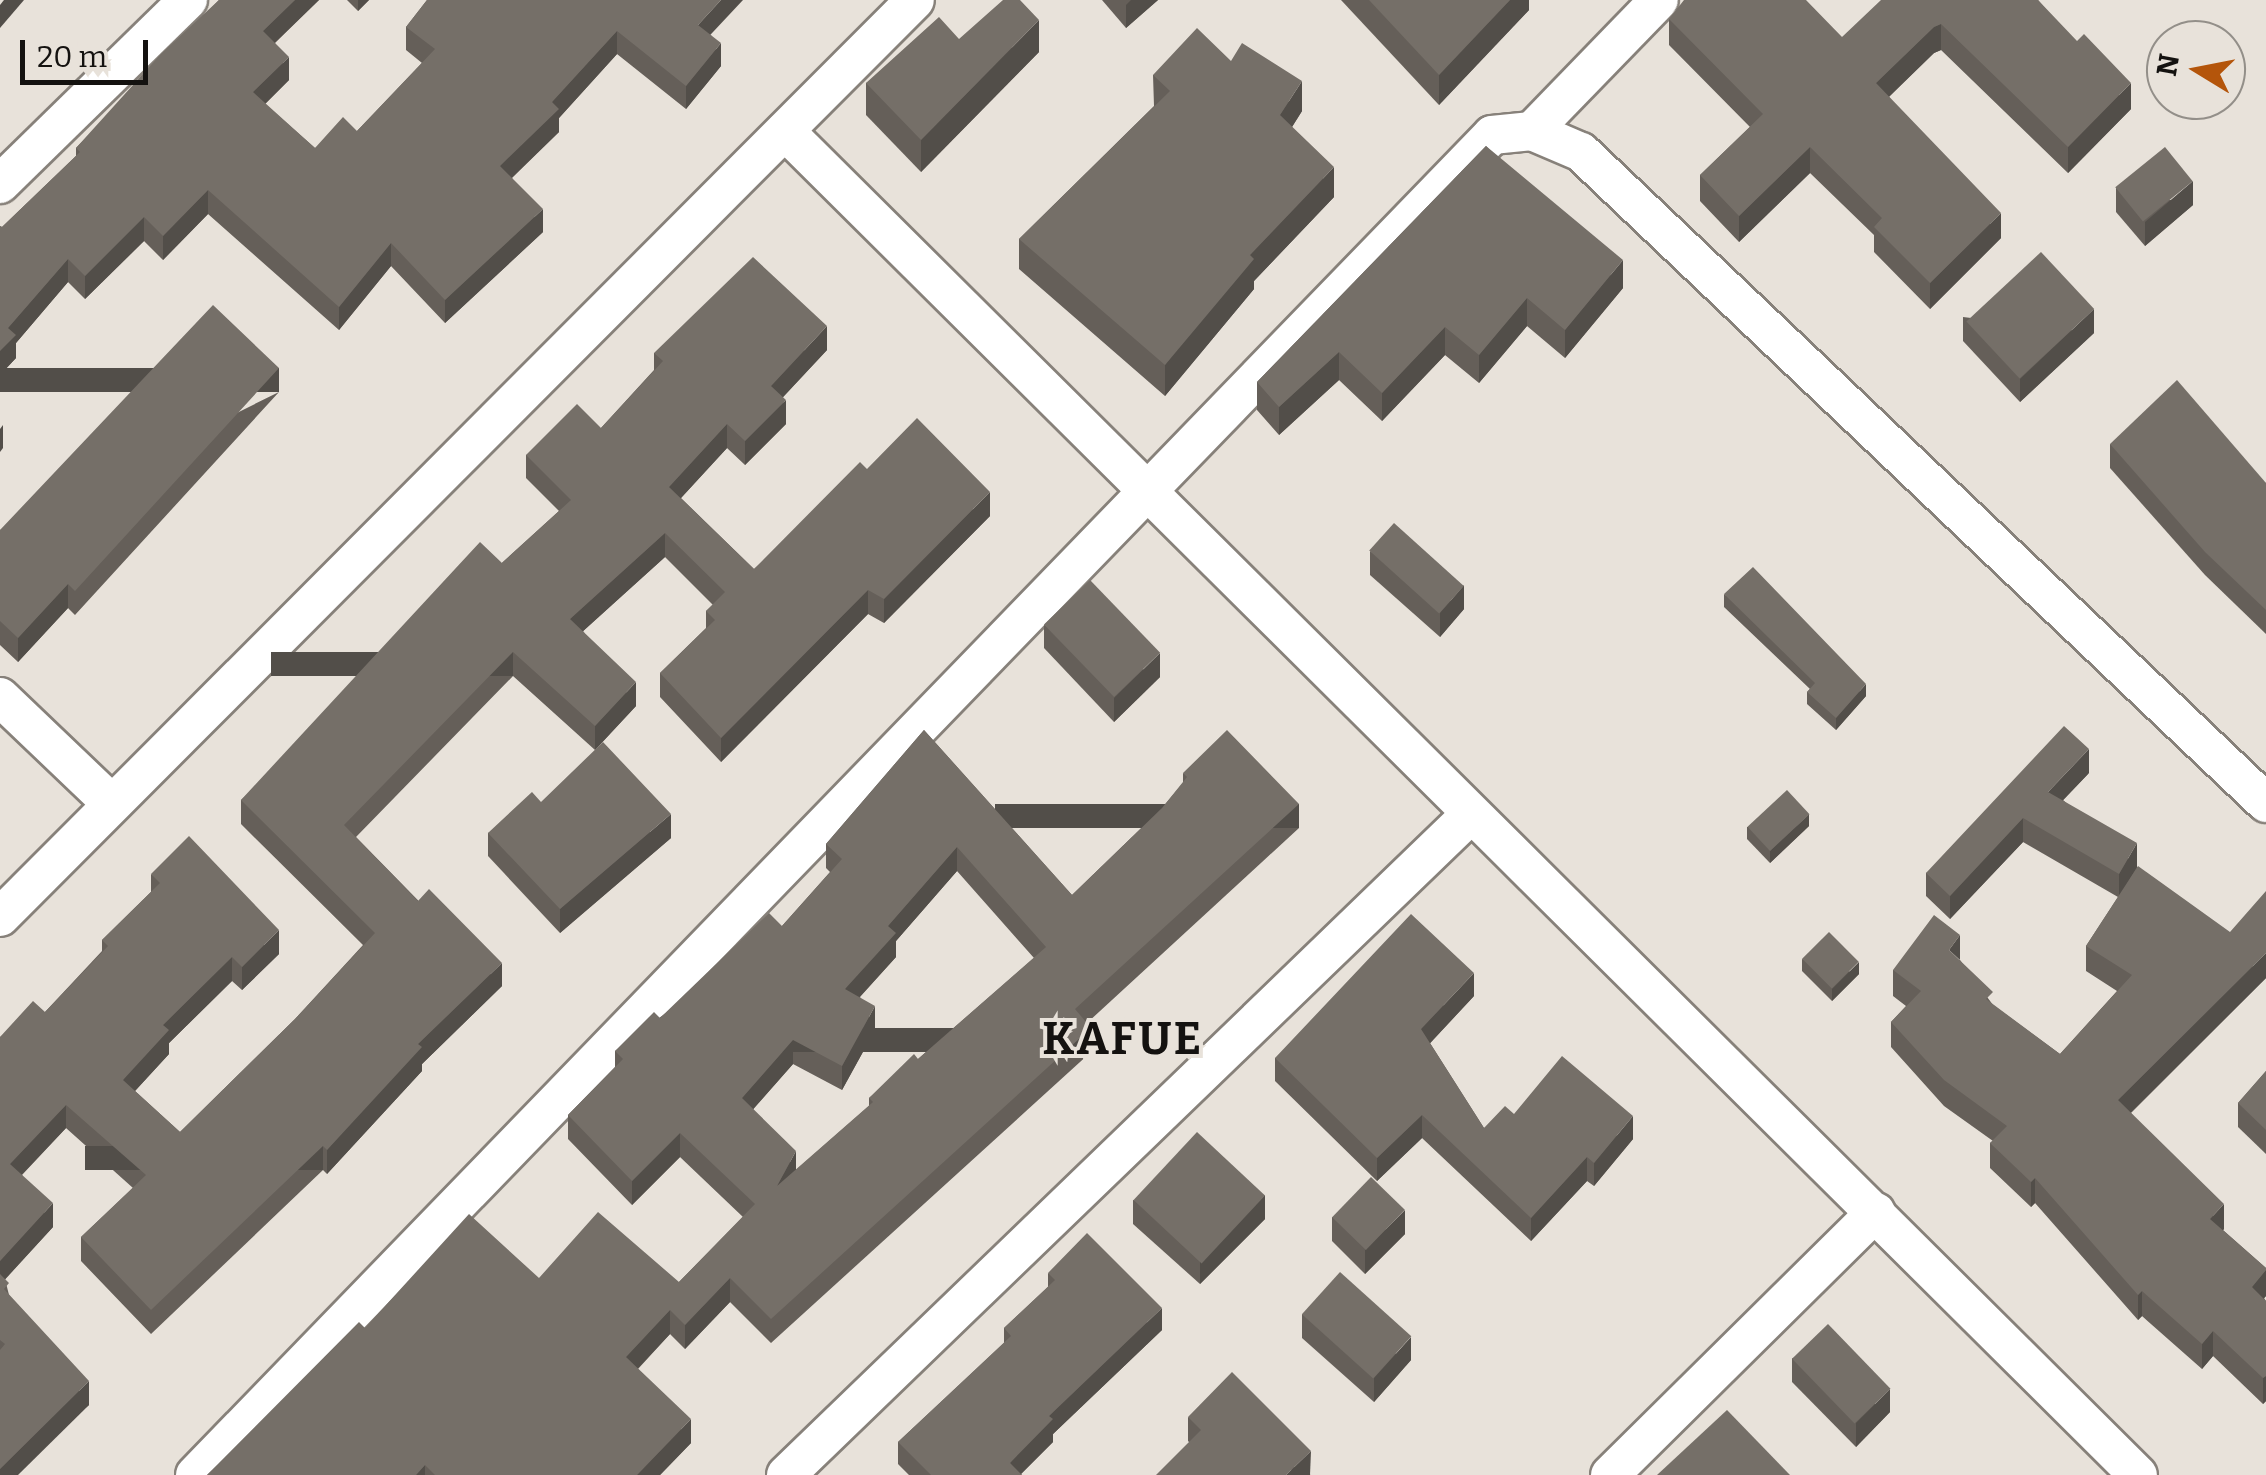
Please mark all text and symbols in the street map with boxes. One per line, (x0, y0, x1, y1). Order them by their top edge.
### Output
scale bar (25, 20, 152, 82)
north arrow (2146, 20, 2246, 120)
text: 20 m (37, 39, 107, 75)
text: N (2150, 52, 2186, 79)
district label: KAFUE (1042, 1013, 1204, 1067)

